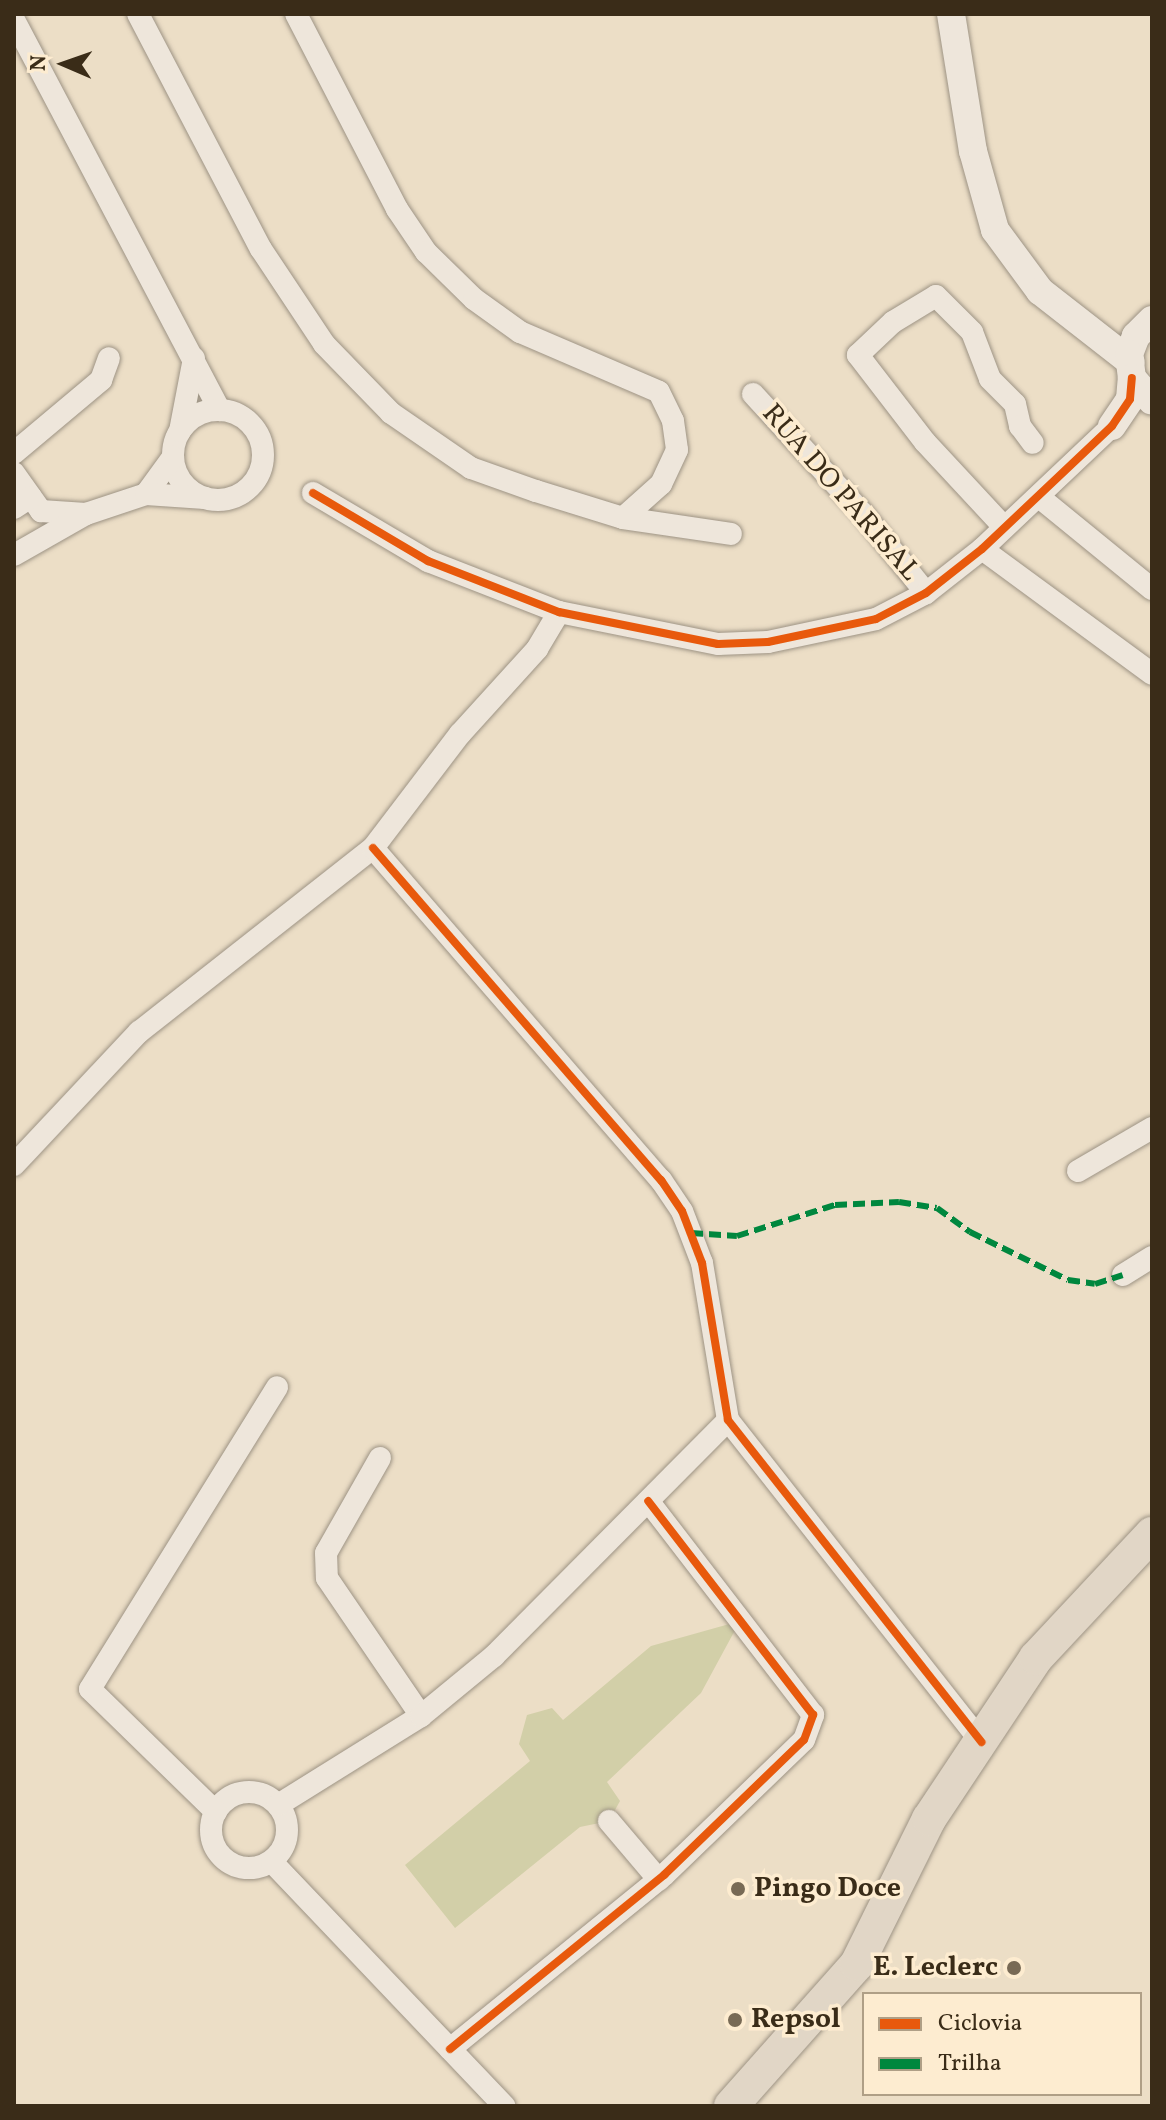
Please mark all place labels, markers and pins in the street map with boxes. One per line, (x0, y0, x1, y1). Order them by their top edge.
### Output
place label: Pingo Doce (754, 1872, 901, 1906)
marker: Pingo Doce (729, 1880, 747, 1898)
place label: E. Leclerc (873, 1951, 998, 1985)
marker: E. Leclerc (1005, 1959, 1023, 1977)
place label: Repsol (751, 2003, 840, 2037)
marker: Repsol (726, 2011, 744, 2029)

